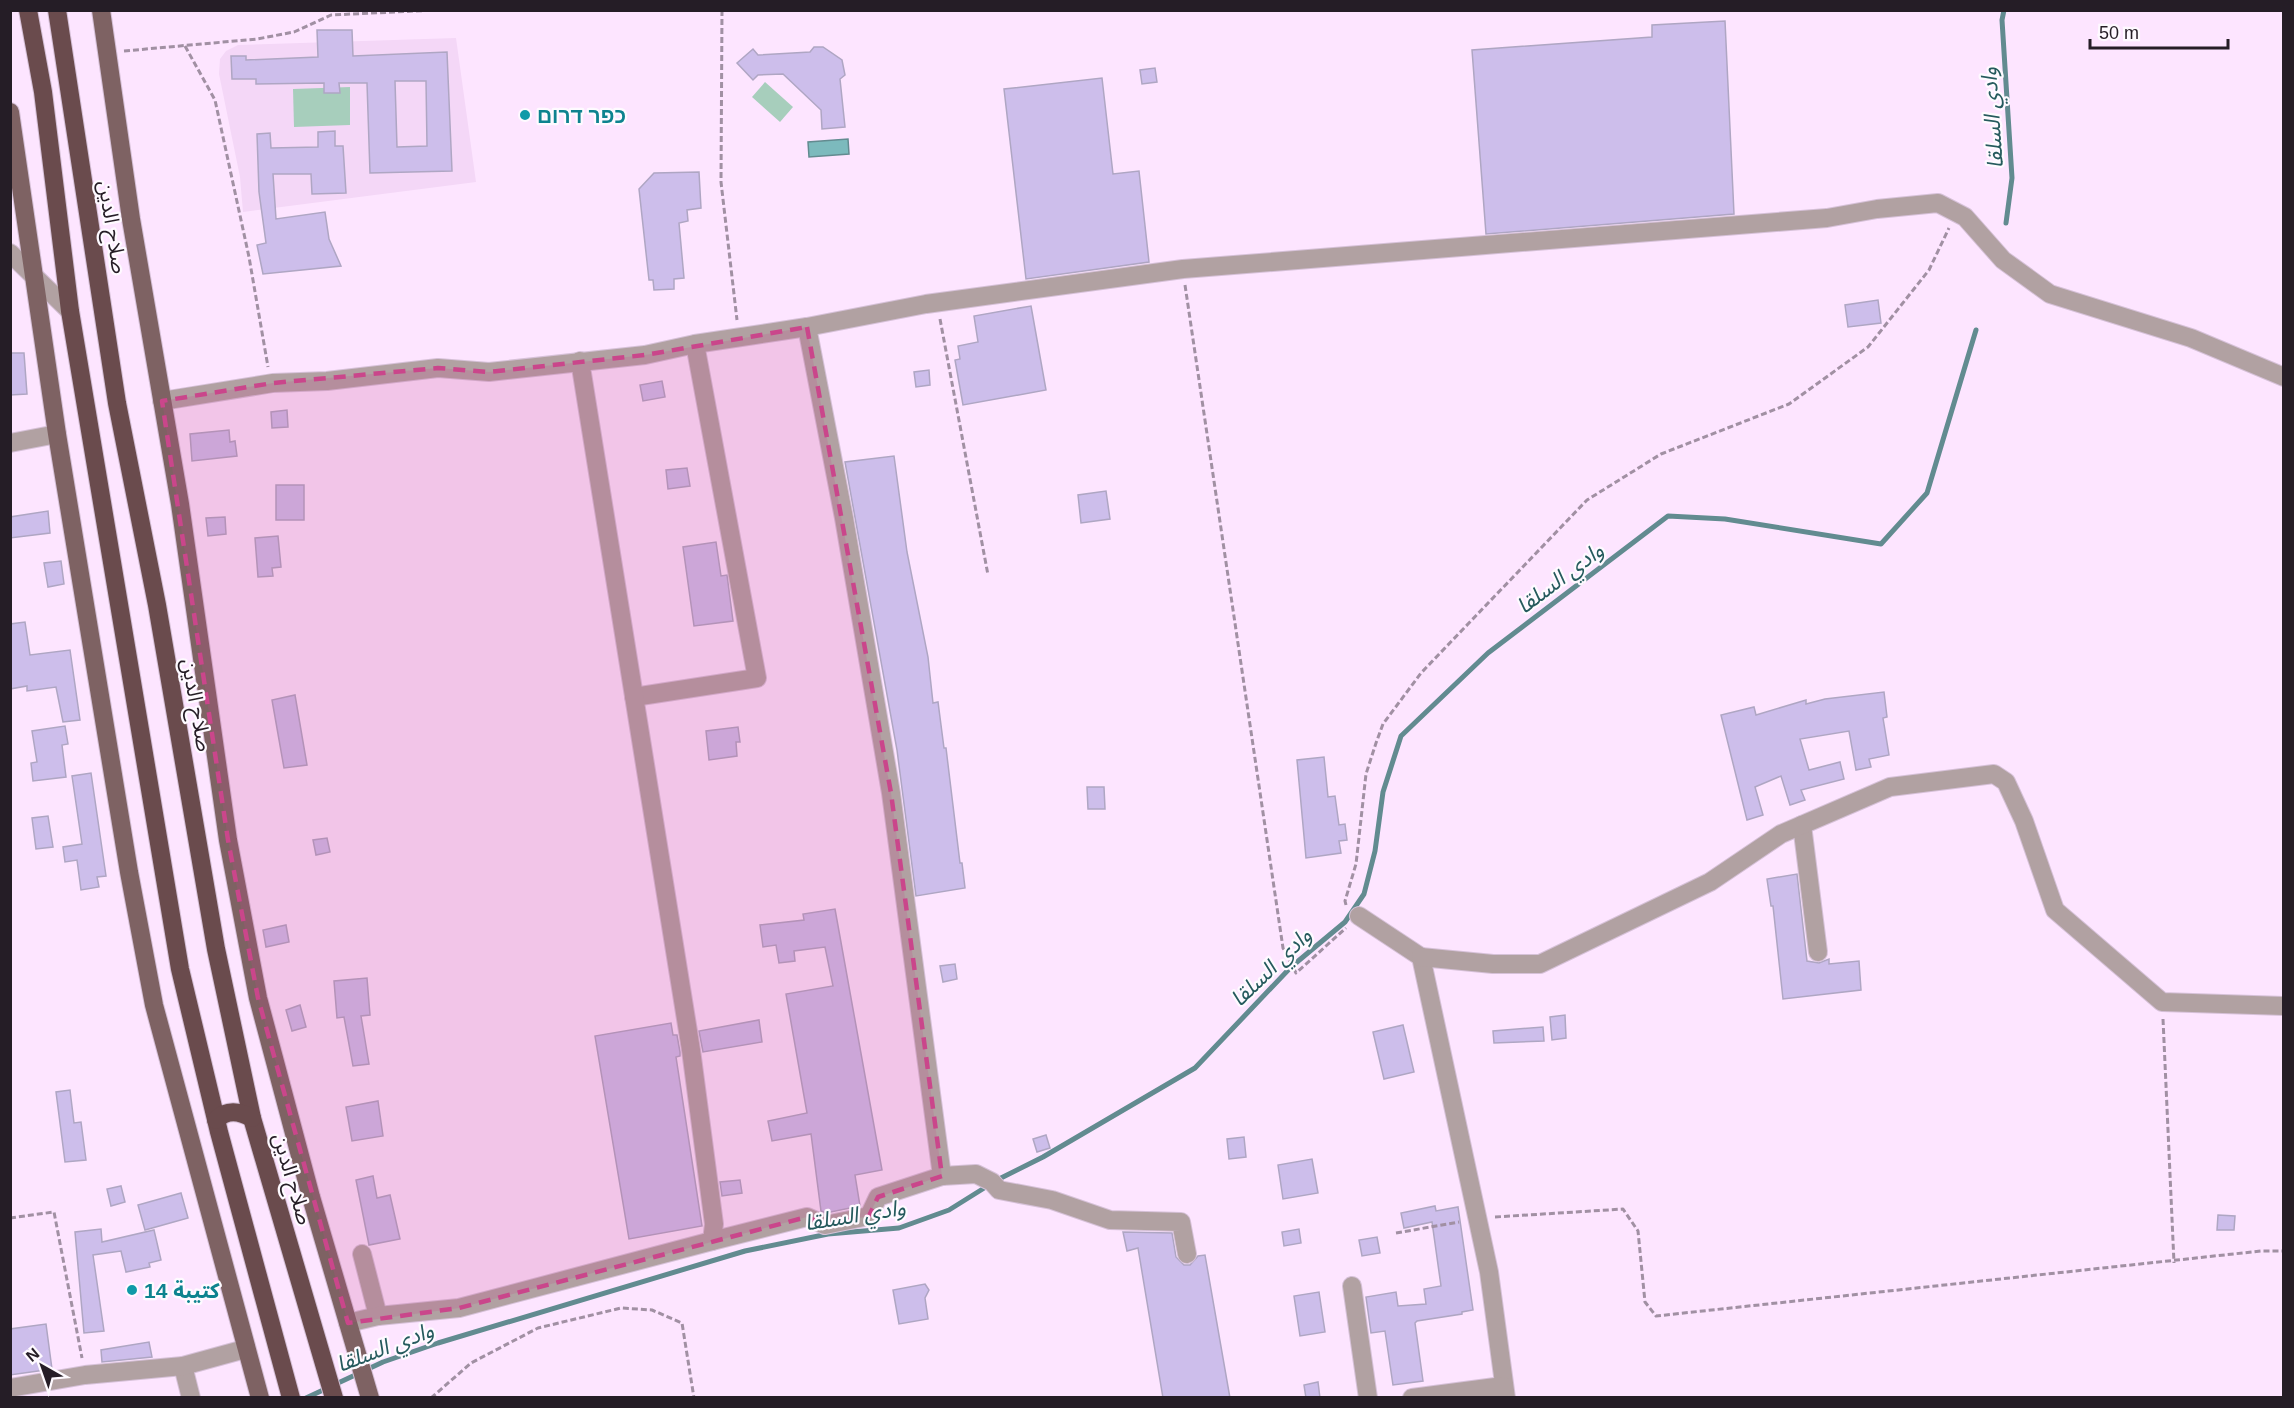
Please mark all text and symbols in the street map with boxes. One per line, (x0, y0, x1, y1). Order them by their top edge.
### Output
scale bar (2090, 12, 2228, 50)
text: 50 m (2099, 23, 2139, 43)
water label: وادي السلقا (1976, 66, 2013, 170)
place label: כפר דרום (537, 104, 626, 127)
marker: כפר דרום (518, 108, 532, 122)
street label: صلاح الدين (90, 179, 132, 276)
water label: وادي السلقا (1512, 537, 1611, 623)
street label: صلاح الدين (174, 657, 216, 754)
water label: وادي السلقا (1226, 922, 1320, 1015)
street label: صلاح الدين (265, 1131, 317, 1228)
water label: وادي السلقا (803, 1195, 908, 1240)
place label: كتيبة 14 (144, 1279, 220, 1303)
marker: كتيبة 14 (125, 1283, 139, 1297)
water label: وادي السلقا (333, 1317, 439, 1382)
north arrow (12, 1336, 72, 1396)
text: N (23, 1345, 43, 1365)

